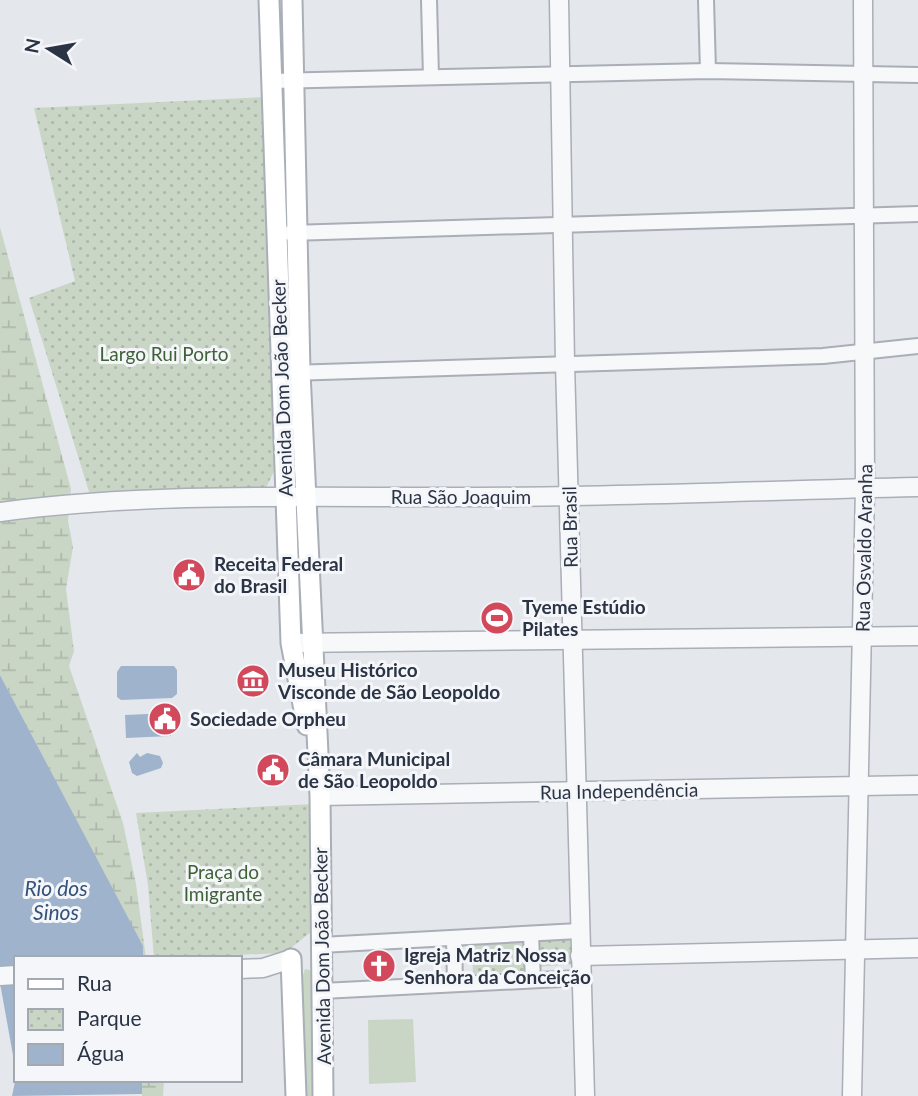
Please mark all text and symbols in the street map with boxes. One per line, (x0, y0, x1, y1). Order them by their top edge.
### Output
north arrow (14, 14, 84, 84)
text: N (19, 36, 45, 55)
street label: Avenida Dom João Becker (266, 279, 297, 497)
park label: Largo Rui Porto (100, 342, 228, 365)
street label: Rua Osvaldo Aranha (851, 464, 876, 632)
street label: Rua São Joaquim (391, 485, 531, 508)
street label: Rua Brasil (557, 486, 582, 568)
place label: Receita Federal do Brasil (214, 552, 343, 597)
public building icon: Receita Federal do Brasil (170, 556, 208, 594)
place label: Tyeme Estúdio Pilates (522, 595, 646, 640)
sports icon: Tyeme Estúdio Pilates (478, 599, 516, 637)
place label: Museu Histórico Visconde de São Leopoldo (277, 658, 500, 703)
museum icon: Museu Histórico Visconde de São Leopoldo (234, 662, 272, 700)
public building icon: Sociedade Orpheu (146, 700, 184, 738)
place label: Sociedade Orpheu (190, 707, 346, 730)
place label: Câmara Municipal de São Leopoldo (298, 747, 450, 792)
public building icon: Câmara Municipal de São Leopoldo (254, 751, 292, 789)
street label: Rua Independência (540, 778, 698, 803)
street label: Avenida Dom João Becker (308, 847, 335, 1065)
park label: Praça do Imigrante (184, 860, 262, 905)
water label: Rio dos Sinos (24, 875, 88, 924)
place label: Igreja Matriz Nossa Senhora da Conceição (404, 943, 591, 988)
church icon: Igreja Matriz Nossa Senhora da Conceição (360, 947, 398, 985)
legend (14, 956, 242, 1082)
text: Rua (77, 970, 112, 995)
text: Parque (77, 1005, 142, 1030)
text: Água (77, 1040, 124, 1065)

